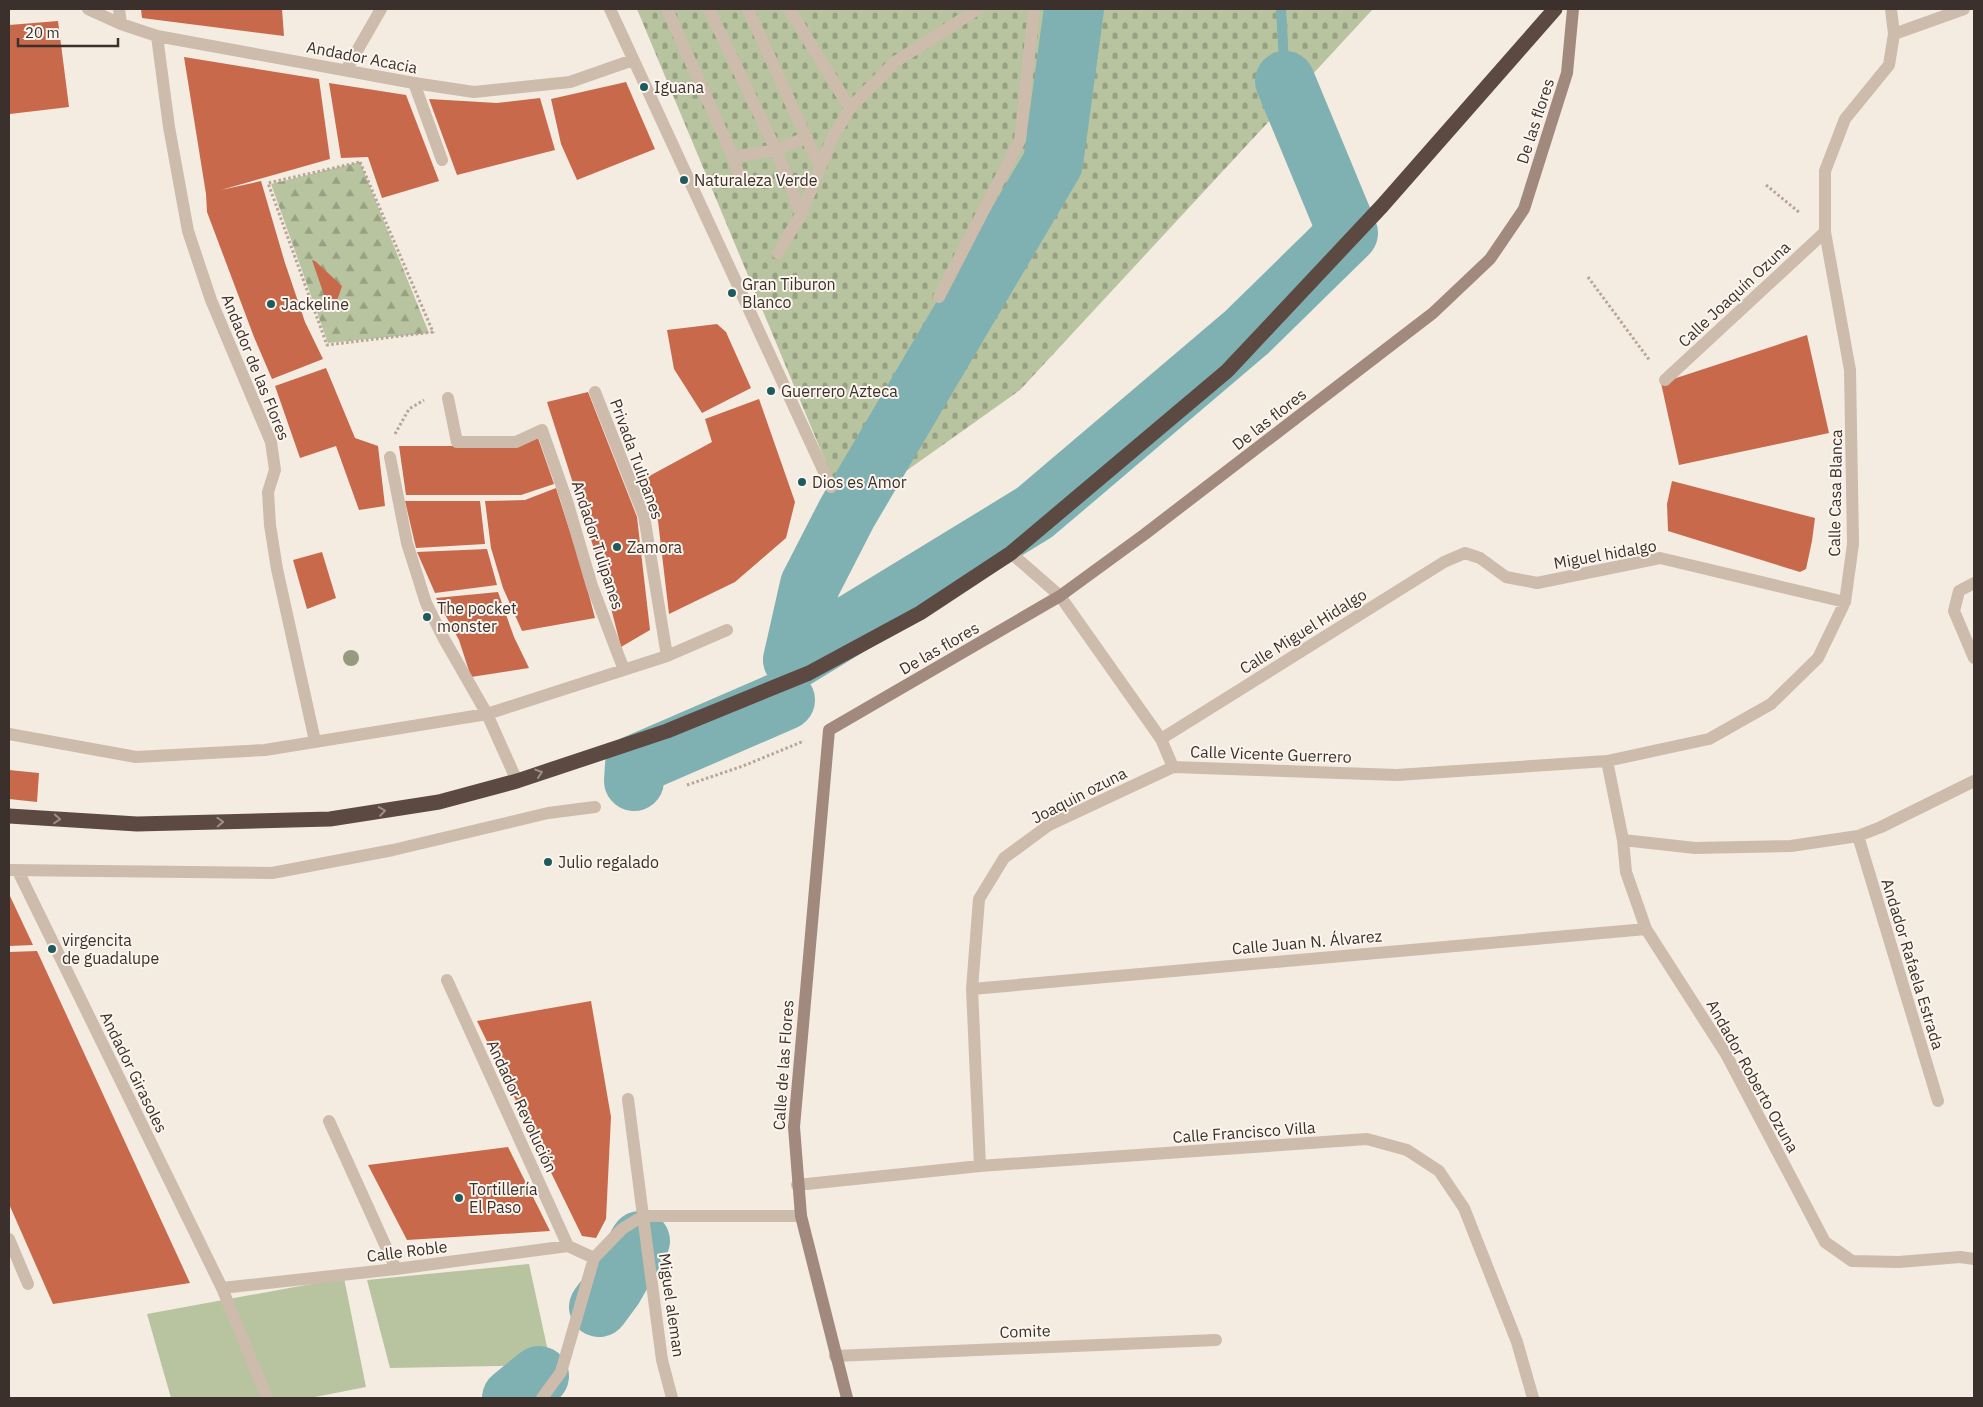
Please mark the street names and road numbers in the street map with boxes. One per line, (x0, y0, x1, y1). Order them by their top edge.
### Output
street label: Andador Acacia (305, 36, 420, 78)
street label: De las flores (1512, 76, 1558, 166)
street label: Calle Joaquín Ozuna (1674, 237, 1795, 351)
street label: Andador de las Flores (218, 291, 294, 443)
street label: De las flores (1228, 384, 1310, 454)
street label: Privada Tulipanes (606, 396, 668, 522)
street label: Calle Casa Blanca (1824, 429, 1846, 557)
street label: Andador Tulipanes (568, 478, 628, 612)
street label: Miguel hidalgo (1552, 535, 1658, 573)
street label: Calle Miguel Hidalgo (1236, 584, 1370, 678)
street label: De las flores (896, 617, 982, 679)
street label: Calle Vicente Guerrero (1190, 741, 1352, 767)
street label: Joaquin ozuna (1028, 762, 1130, 827)
street label: Andador Rafaela Estrada (1877, 876, 1949, 1052)
street label: Calle Juan N. Álvarez (1231, 924, 1383, 959)
street label: Andador Roberto Ozuna (1703, 996, 1804, 1156)
street label: Calle de las Flores (768, 999, 798, 1131)
street label: Andador Girasoles (96, 1008, 172, 1136)
street label: Andador Revolución (483, 1037, 561, 1175)
street label: Calle Francisco Villa (1172, 1117, 1317, 1147)
street label: Calle Roble (366, 1236, 449, 1266)
street label: Miguel aleman (655, 1252, 689, 1358)
street label: Comite (999, 1320, 1051, 1342)

